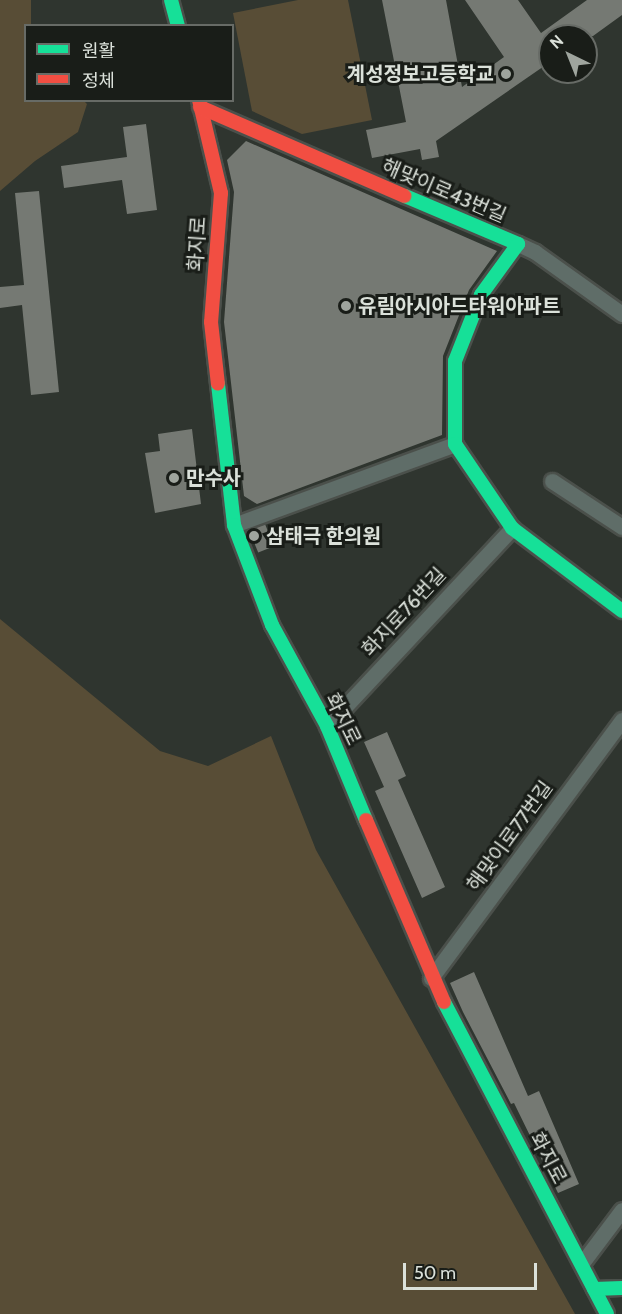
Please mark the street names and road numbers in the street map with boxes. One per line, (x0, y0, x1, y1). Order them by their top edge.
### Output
street label: 해맞이로43번길 (378, 154, 510, 228)
street label: 화지로 (183, 216, 211, 272)
street label: 화지로76번길 (357, 563, 451, 661)
street label: 화지로 (320, 689, 366, 749)
street label: 해맞이로77번길 (462, 776, 558, 896)
street label: 화지로 (524, 1128, 572, 1188)

